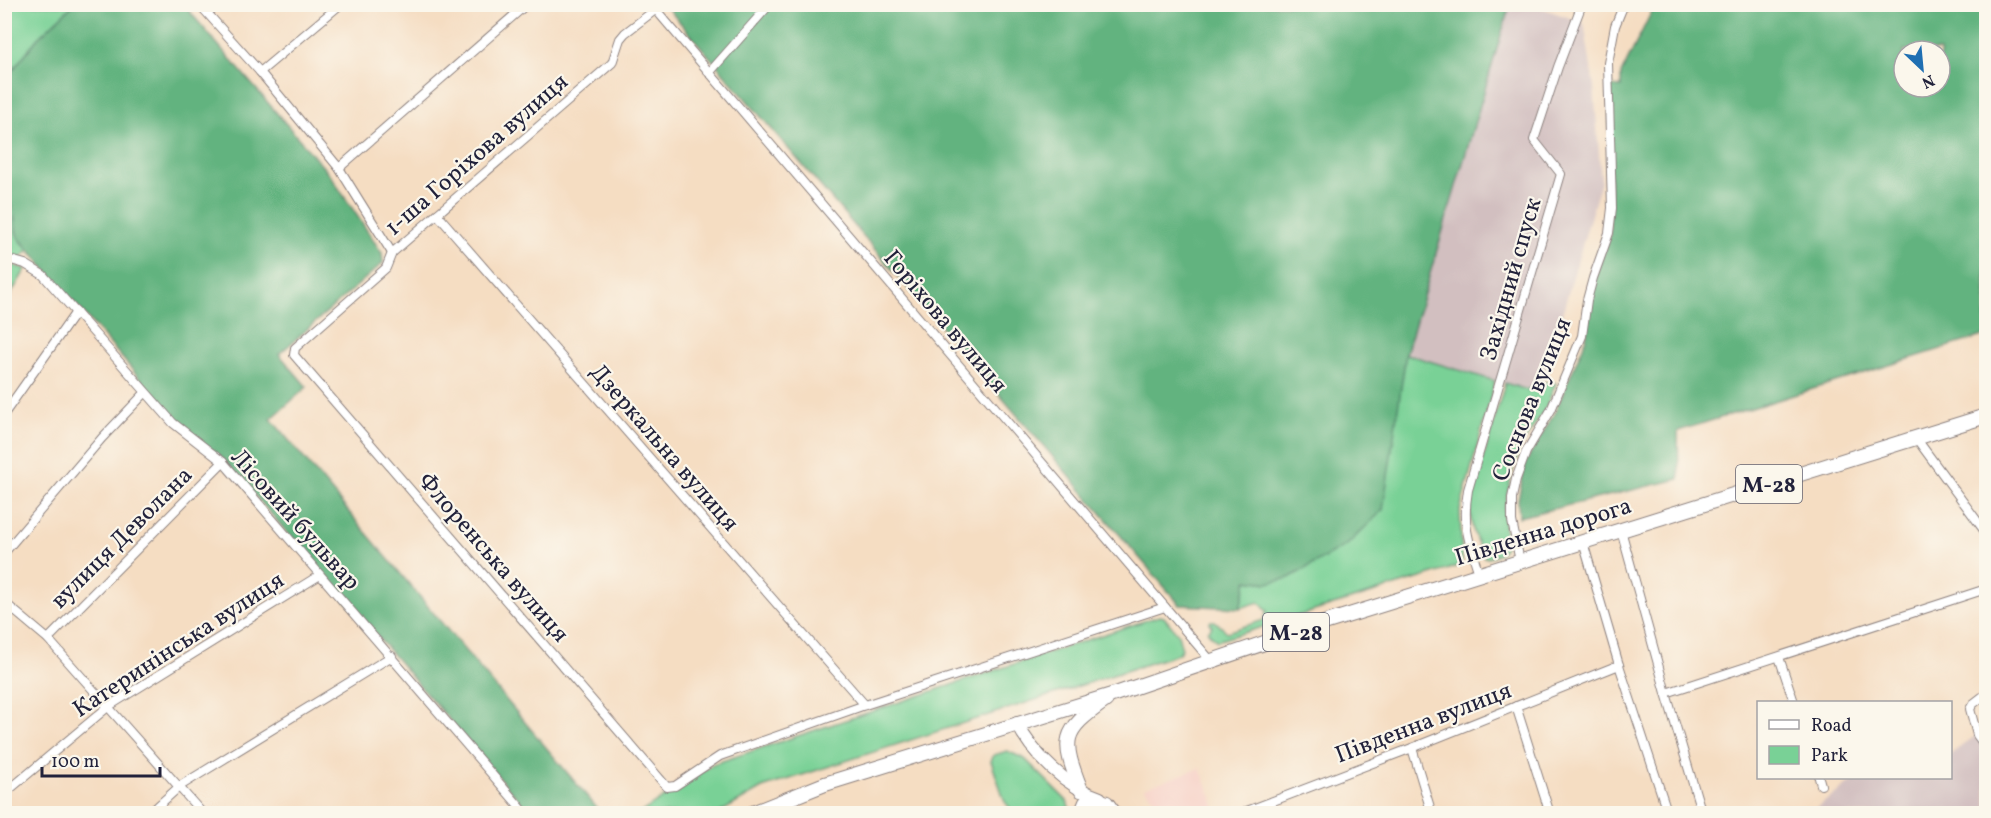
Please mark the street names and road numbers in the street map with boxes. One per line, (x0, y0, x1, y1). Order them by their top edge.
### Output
street label: 1-ша Горіхова вулиця (378, 66, 576, 245)
street label: Західний спуск (1472, 194, 1551, 365)
street label: Горіхова вулиця (874, 243, 1015, 401)
street label: Соснова вулиця (1484, 313, 1581, 487)
street label: Дзеркальна вулиця (581, 357, 746, 540)
street label: Лісовий бульвар (222, 442, 367, 599)
street label: вулиця Деволана (44, 460, 201, 617)
road number: М-28 (1736, 465, 1802, 503)
street label: Флоренська вулиця (409, 466, 576, 651)
street label: Південна дорога (1451, 490, 1636, 576)
street label: Катеринінська вулиця (67, 564, 291, 727)
road number: М-28 (1263, 613, 1329, 651)
street label: Південна вулиця (1330, 675, 1517, 773)

